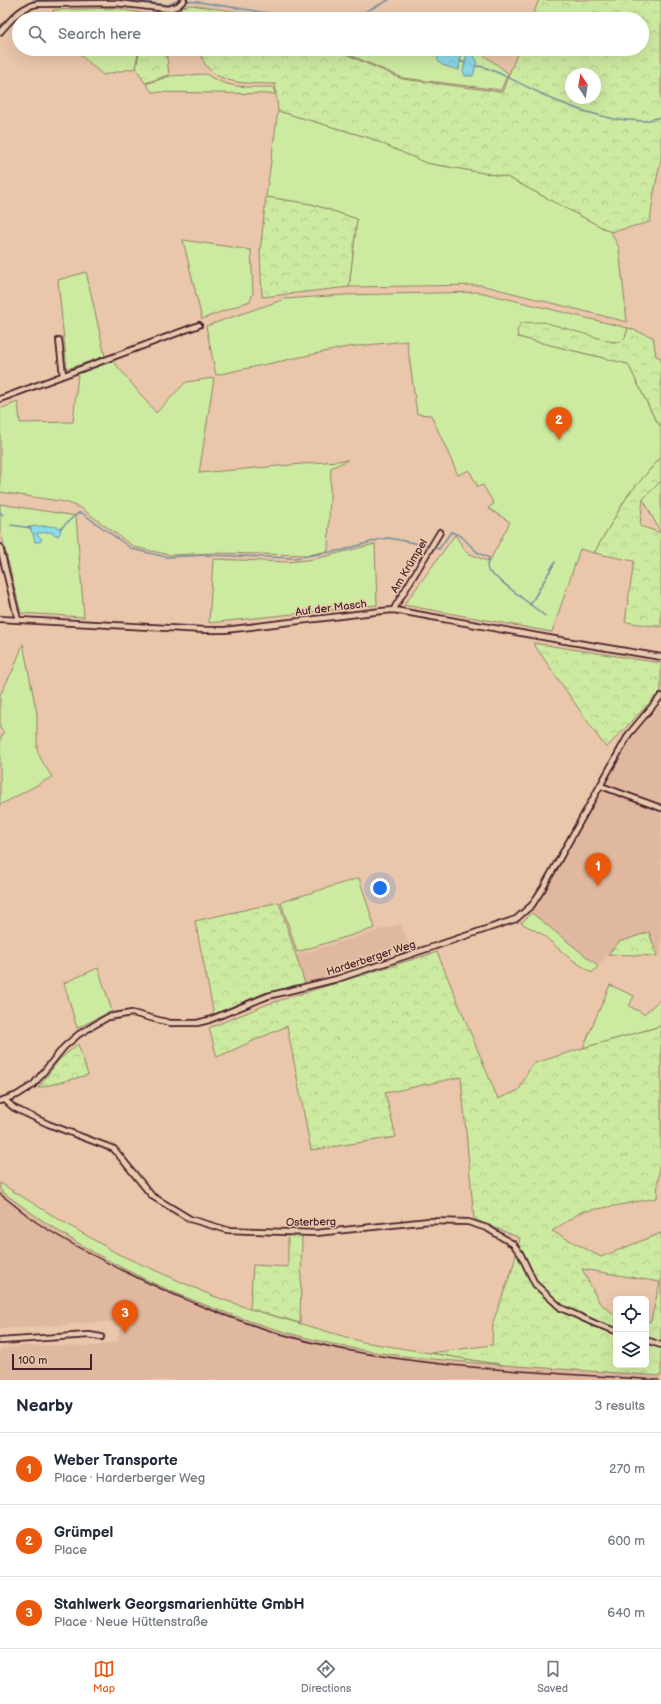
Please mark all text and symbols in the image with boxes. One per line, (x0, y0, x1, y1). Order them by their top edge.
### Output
search box (12, 12, 649, 56)
icon: search (26, 23, 48, 45)
text: Search here (58, 25, 141, 44)
north arrow (565, 68, 601, 104)
pin: 2 (546, 407, 572, 440)
street label: Am Krümpel (388, 537, 430, 595)
street label: Auf der Masch (294, 597, 368, 619)
pin: 1 (585, 853, 611, 886)
your location (370, 878, 390, 898)
street label: Harderberger Weg (325, 937, 417, 979)
street label: Osterberg (286, 1215, 336, 1229)
map controls (613, 1296, 649, 1368)
button: locate (613, 1296, 649, 1332)
pin: 3 (112, 1300, 138, 1333)
button: layers (613, 1332, 649, 1368)
scale bar (12, 1352, 92, 1371)
text: 100 m (18, 1354, 47, 1367)
text: Nearby (16, 1396, 73, 1416)
text: 3 results (594, 1398, 645, 1414)
text: Weber Transporte (54, 1451, 178, 1470)
text: 1 (26, 1461, 32, 1477)
text: 270 m (609, 1461, 645, 1477)
text: Place · Harderberger Weg (54, 1470, 205, 1486)
text: Grümpel (54, 1523, 113, 1542)
text: 2 (25, 1533, 33, 1549)
text: 600 m (608, 1533, 645, 1549)
text: Place (54, 1542, 87, 1558)
text: Stahlwerk Georgsmarienhütte GmbH (54, 1595, 305, 1614)
text: 3 (25, 1605, 33, 1621)
text: 640 m (607, 1605, 645, 1621)
text: Place · Neue Hüttenstraße (54, 1614, 208, 1630)
tab: Map (93, 1658, 115, 1695)
tab: Directions (301, 1658, 351, 1695)
tab: Saved (537, 1658, 568, 1695)

